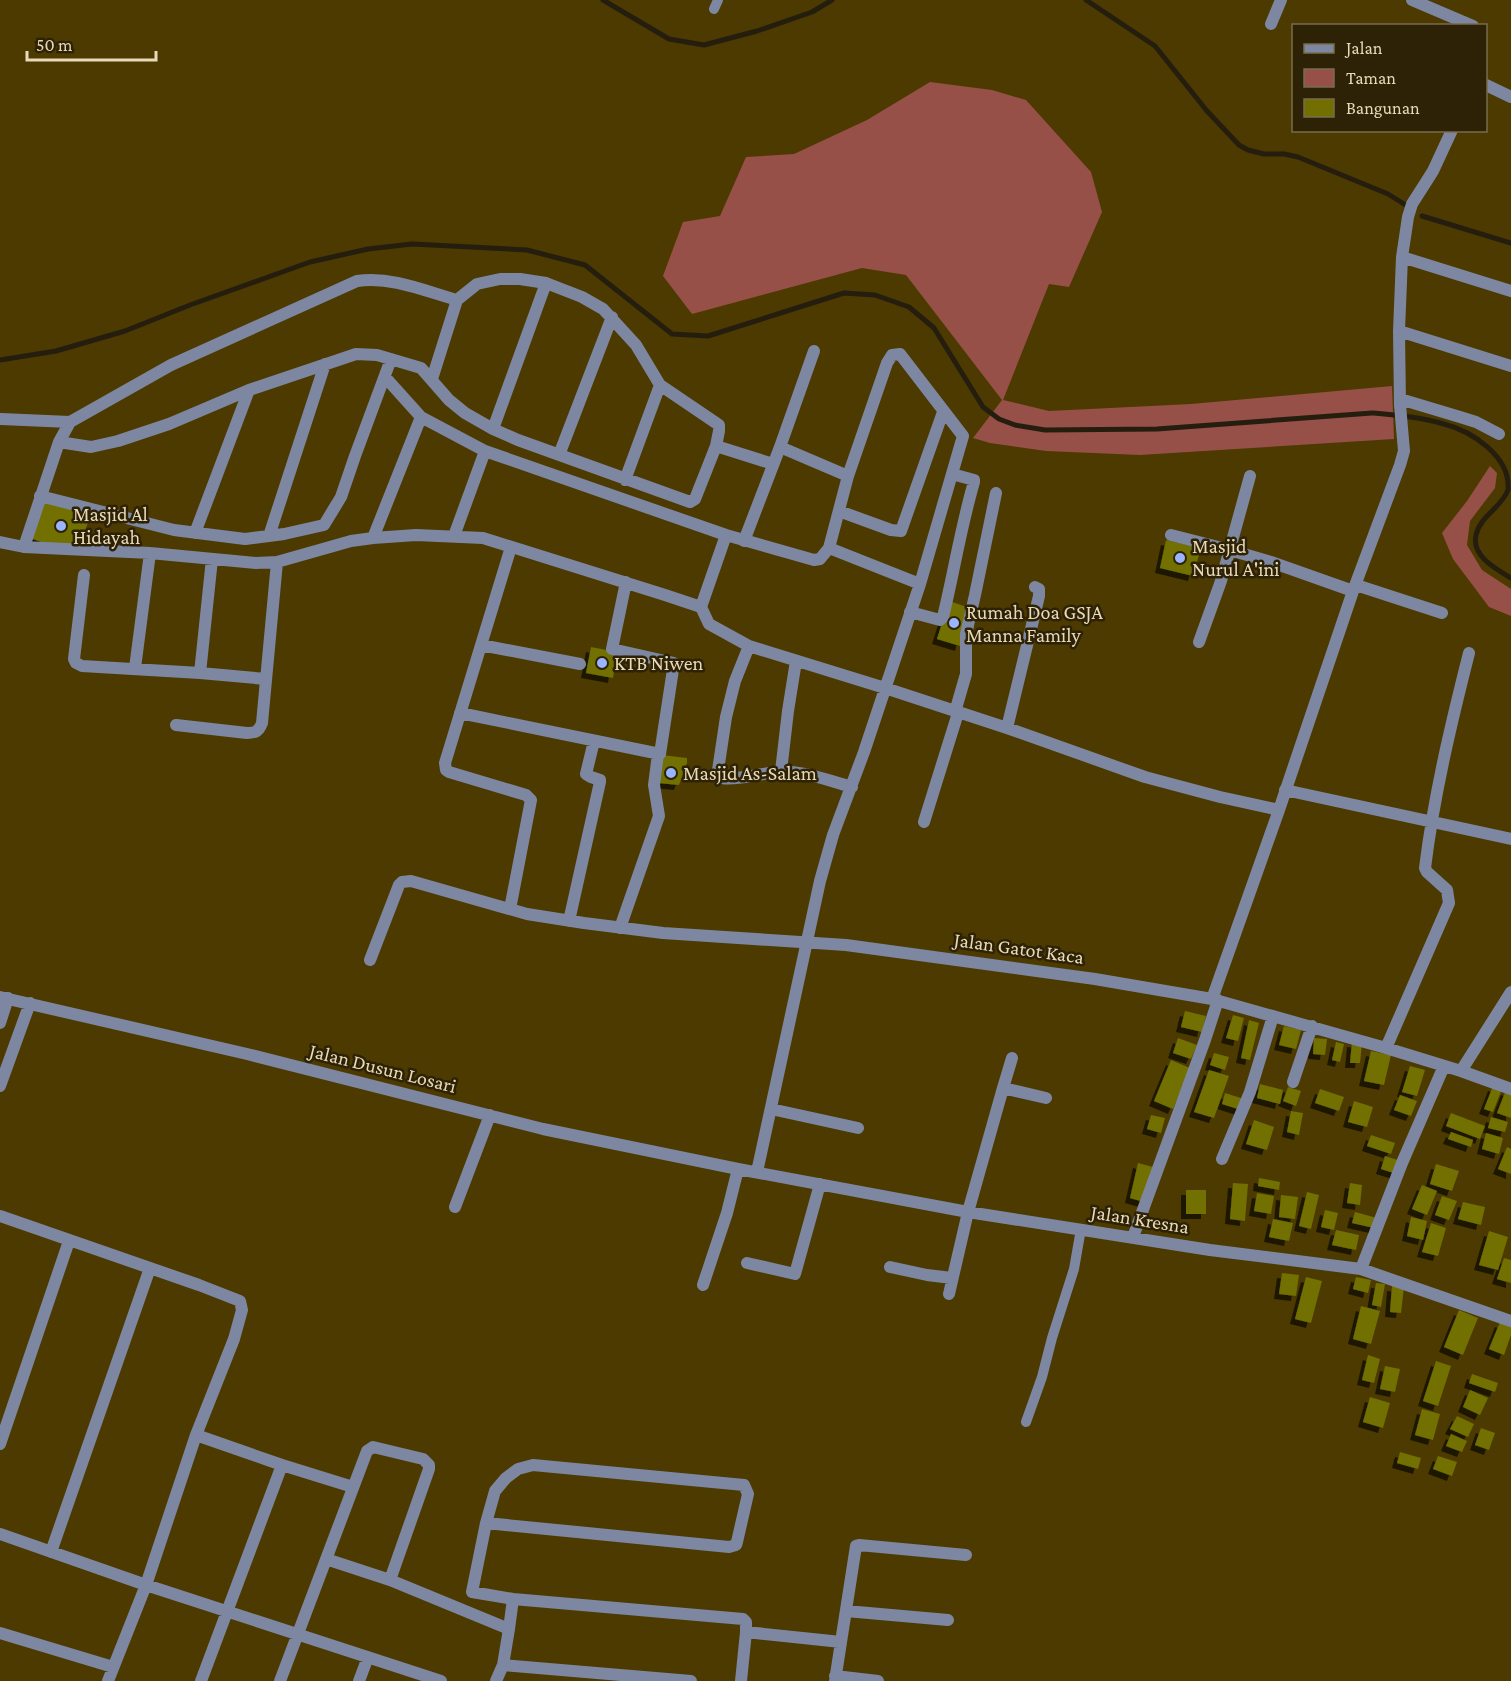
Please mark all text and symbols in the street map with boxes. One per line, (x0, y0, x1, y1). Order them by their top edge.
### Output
scale bar (27, 24, 156, 62)
legend (1292, 24, 1487, 132)
text: 50 m (36, 35, 73, 55)
text: Jalan (1344, 38, 1383, 58)
text: Taman (1346, 68, 1396, 88)
text: Bangunan (1346, 98, 1420, 118)
place label: Masjid Al Hidayah (73, 503, 148, 549)
marker: Masjid Al Hidayah (54, 519, 68, 533)
place label: Masjid Nurul A'ini (1192, 535, 1280, 580)
marker: Masjid Nurul A'ini (1173, 551, 1187, 565)
place label: Rumah Doa GSJA Manna Family (966, 601, 1103, 647)
marker: Rumah Doa GSJA Manna Family (947, 616, 961, 630)
place label: KTB Niwen (614, 652, 704, 674)
marker: KTB Niwen (595, 656, 609, 670)
place label: Masjid As-Salam (683, 762, 817, 785)
marker: Masjid As-Salam (664, 766, 678, 780)
street label: Jalan Gatot Kaca (950, 928, 1085, 969)
street label: Jalan Dusun Losari (305, 1039, 459, 1098)
street label: Jalan Kresna (1087, 1200, 1191, 1239)

